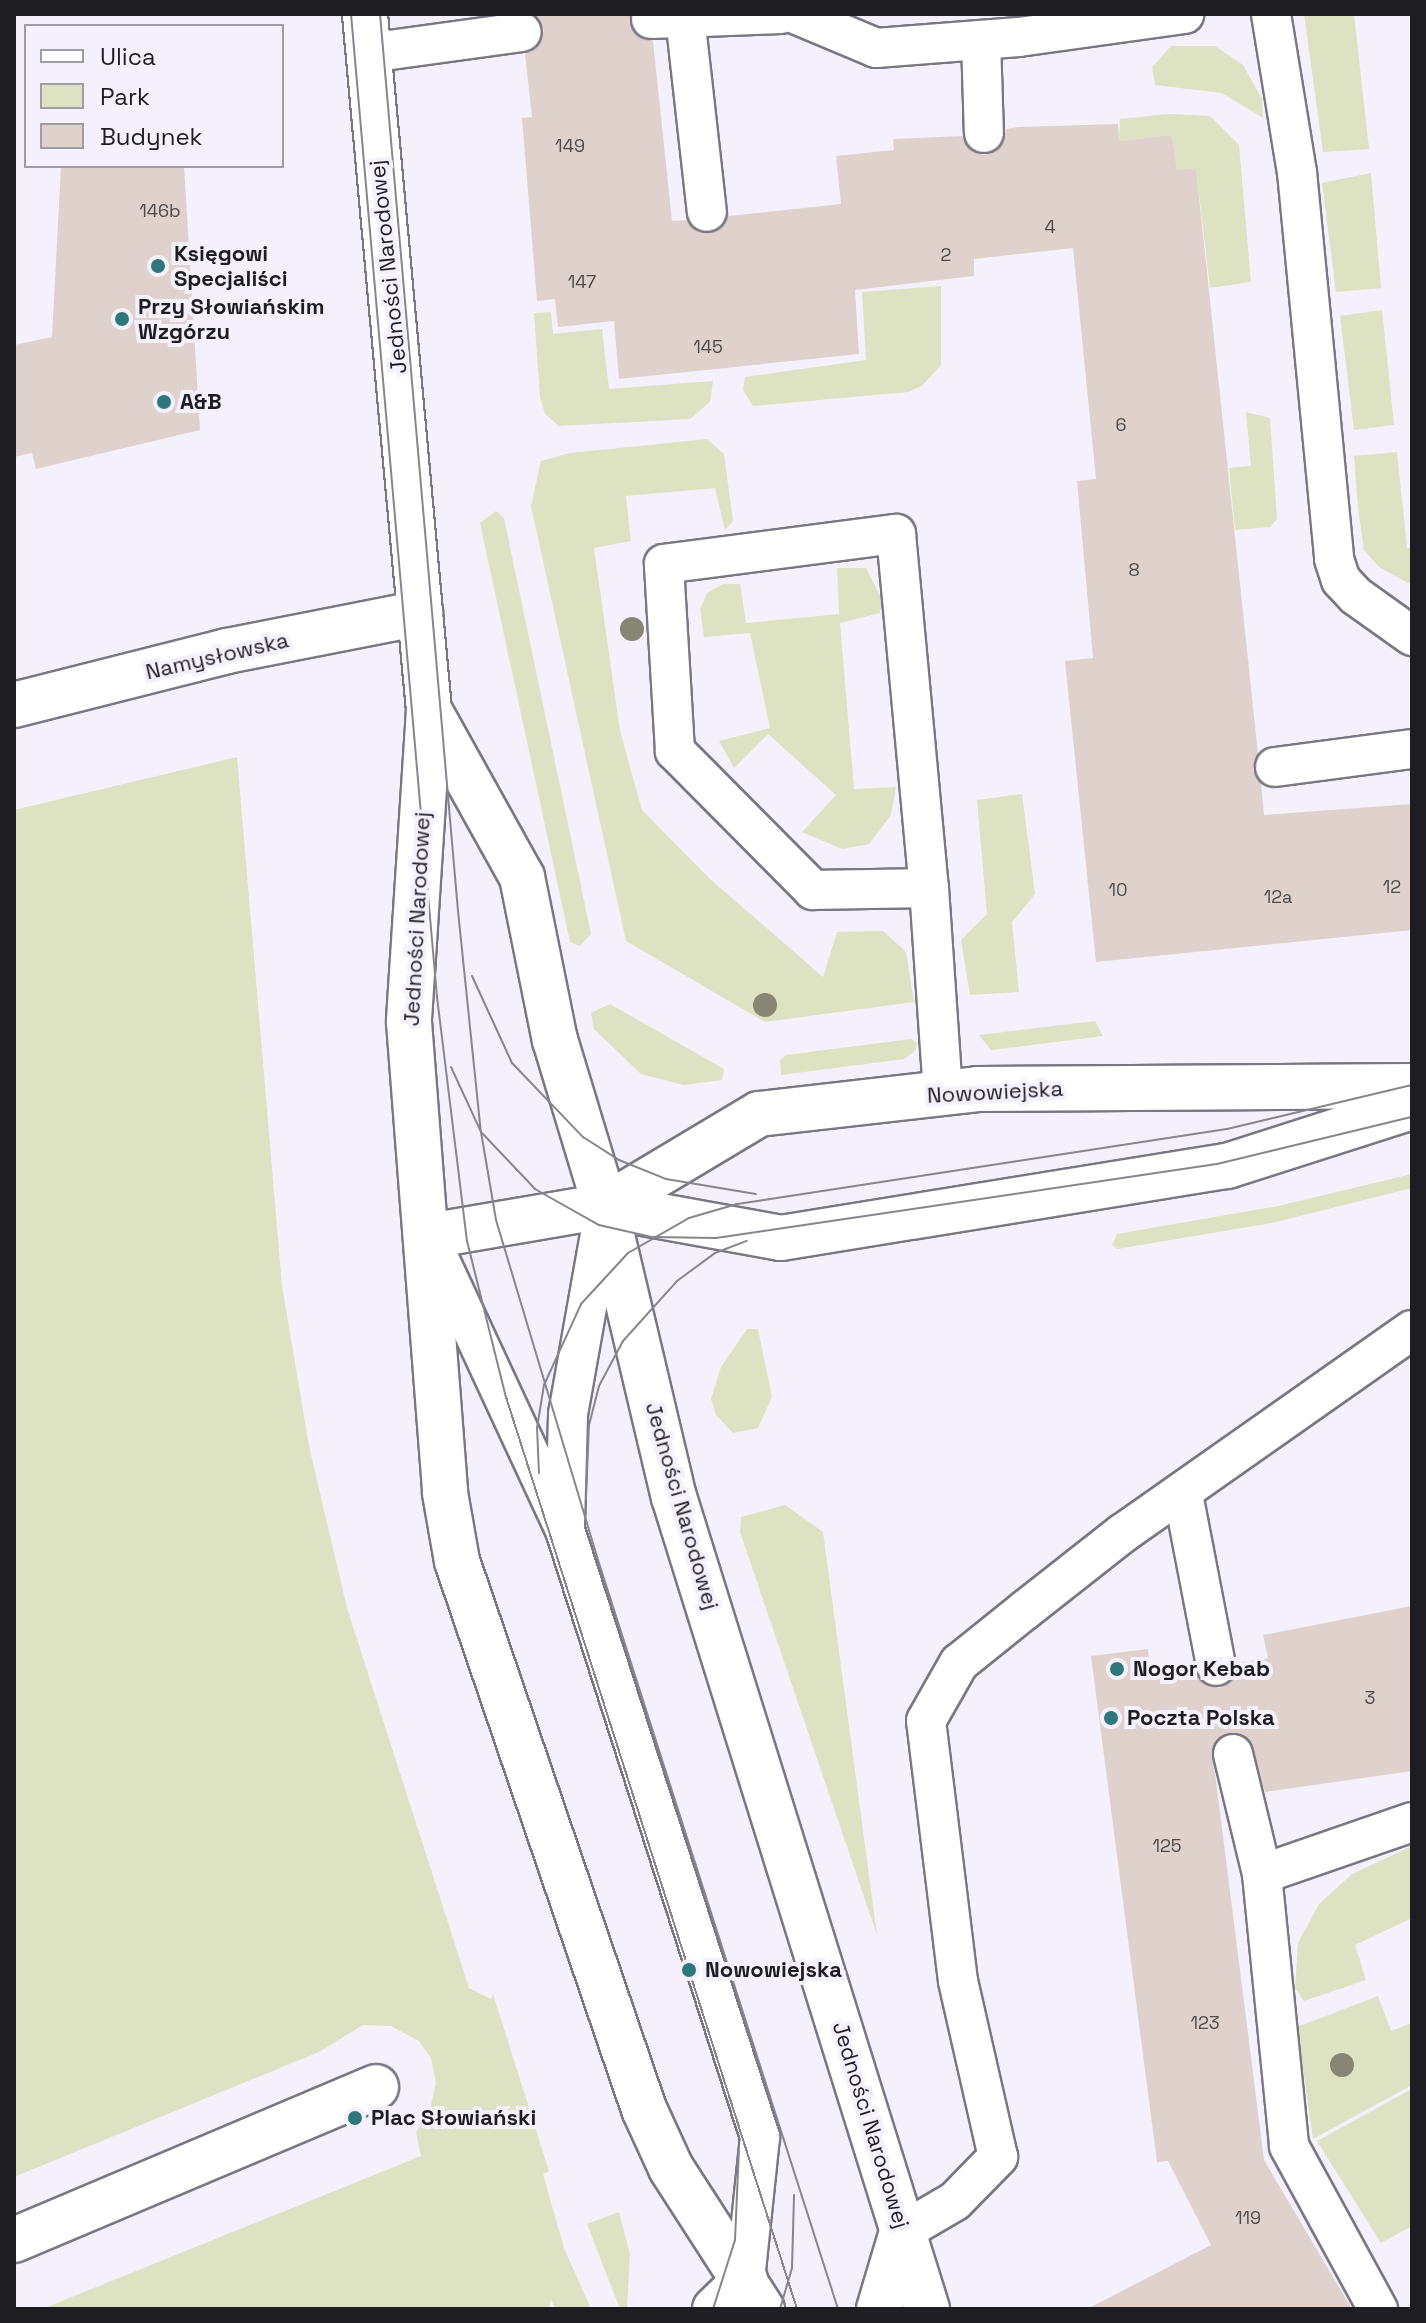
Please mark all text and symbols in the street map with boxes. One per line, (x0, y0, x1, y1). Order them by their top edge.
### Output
legend (24, 24, 284, 168)
text: Ulica (100, 41, 156, 72)
text: Park (100, 81, 150, 112)
text: Budynek (100, 121, 203, 152)
house number: 149 (555, 135, 585, 157)
street label: Jedności Narodowej (364, 159, 412, 375)
house number: 146b (139, 200, 181, 222)
house number: 4 (1044, 216, 1056, 238)
place label: Księgowi Specjaliści (174, 240, 288, 292)
house number: 2 (941, 244, 951, 266)
marker: Księgowi Specjaliści (149, 257, 167, 275)
house number: 147 (568, 271, 596, 293)
place label: Przy Słowiańskim Wzgórzu (138, 293, 324, 344)
marker: Przy Słowiańskim Wzgórzu (113, 310, 131, 328)
house number: 145 (693, 336, 723, 358)
place label: A&B (180, 389, 222, 415)
marker: A&B (155, 393, 173, 411)
house number: 6 (1115, 414, 1127, 436)
house number: 8 (1128, 559, 1140, 581)
street label: Namysłowska (143, 627, 291, 685)
street label: Jedności Narodowej (398, 811, 436, 1027)
house number: 12 (1383, 876, 1401, 898)
house number: 10 (1108, 879, 1128, 901)
house number: 12a (1264, 886, 1292, 908)
street label: Nowowiejska (926, 1075, 1064, 1109)
street label: Jedności Narodowej (640, 1399, 724, 1613)
place label: Nogor Kebab (1133, 1656, 1270, 1682)
marker: Nogor Kebab (1108, 1660, 1126, 1678)
house number: 3 (1365, 1687, 1375, 1709)
place label: Poczta Polska (1127, 1705, 1275, 1731)
marker: Poczta Polska (1102, 1709, 1120, 1727)
house number: 125 (1152, 1835, 1182, 1857)
place label: Nowowiejska (705, 1957, 842, 1983)
marker: Nowowiejska (680, 1961, 698, 1979)
house number: 123 (1190, 2012, 1220, 2034)
street label: Jedności Narodowej (827, 2018, 915, 2232)
place label: Plac Słowiański (371, 2105, 536, 2131)
marker: Plac Słowiański (346, 2109, 364, 2127)
house number: 119 (1235, 2207, 1261, 2229)

